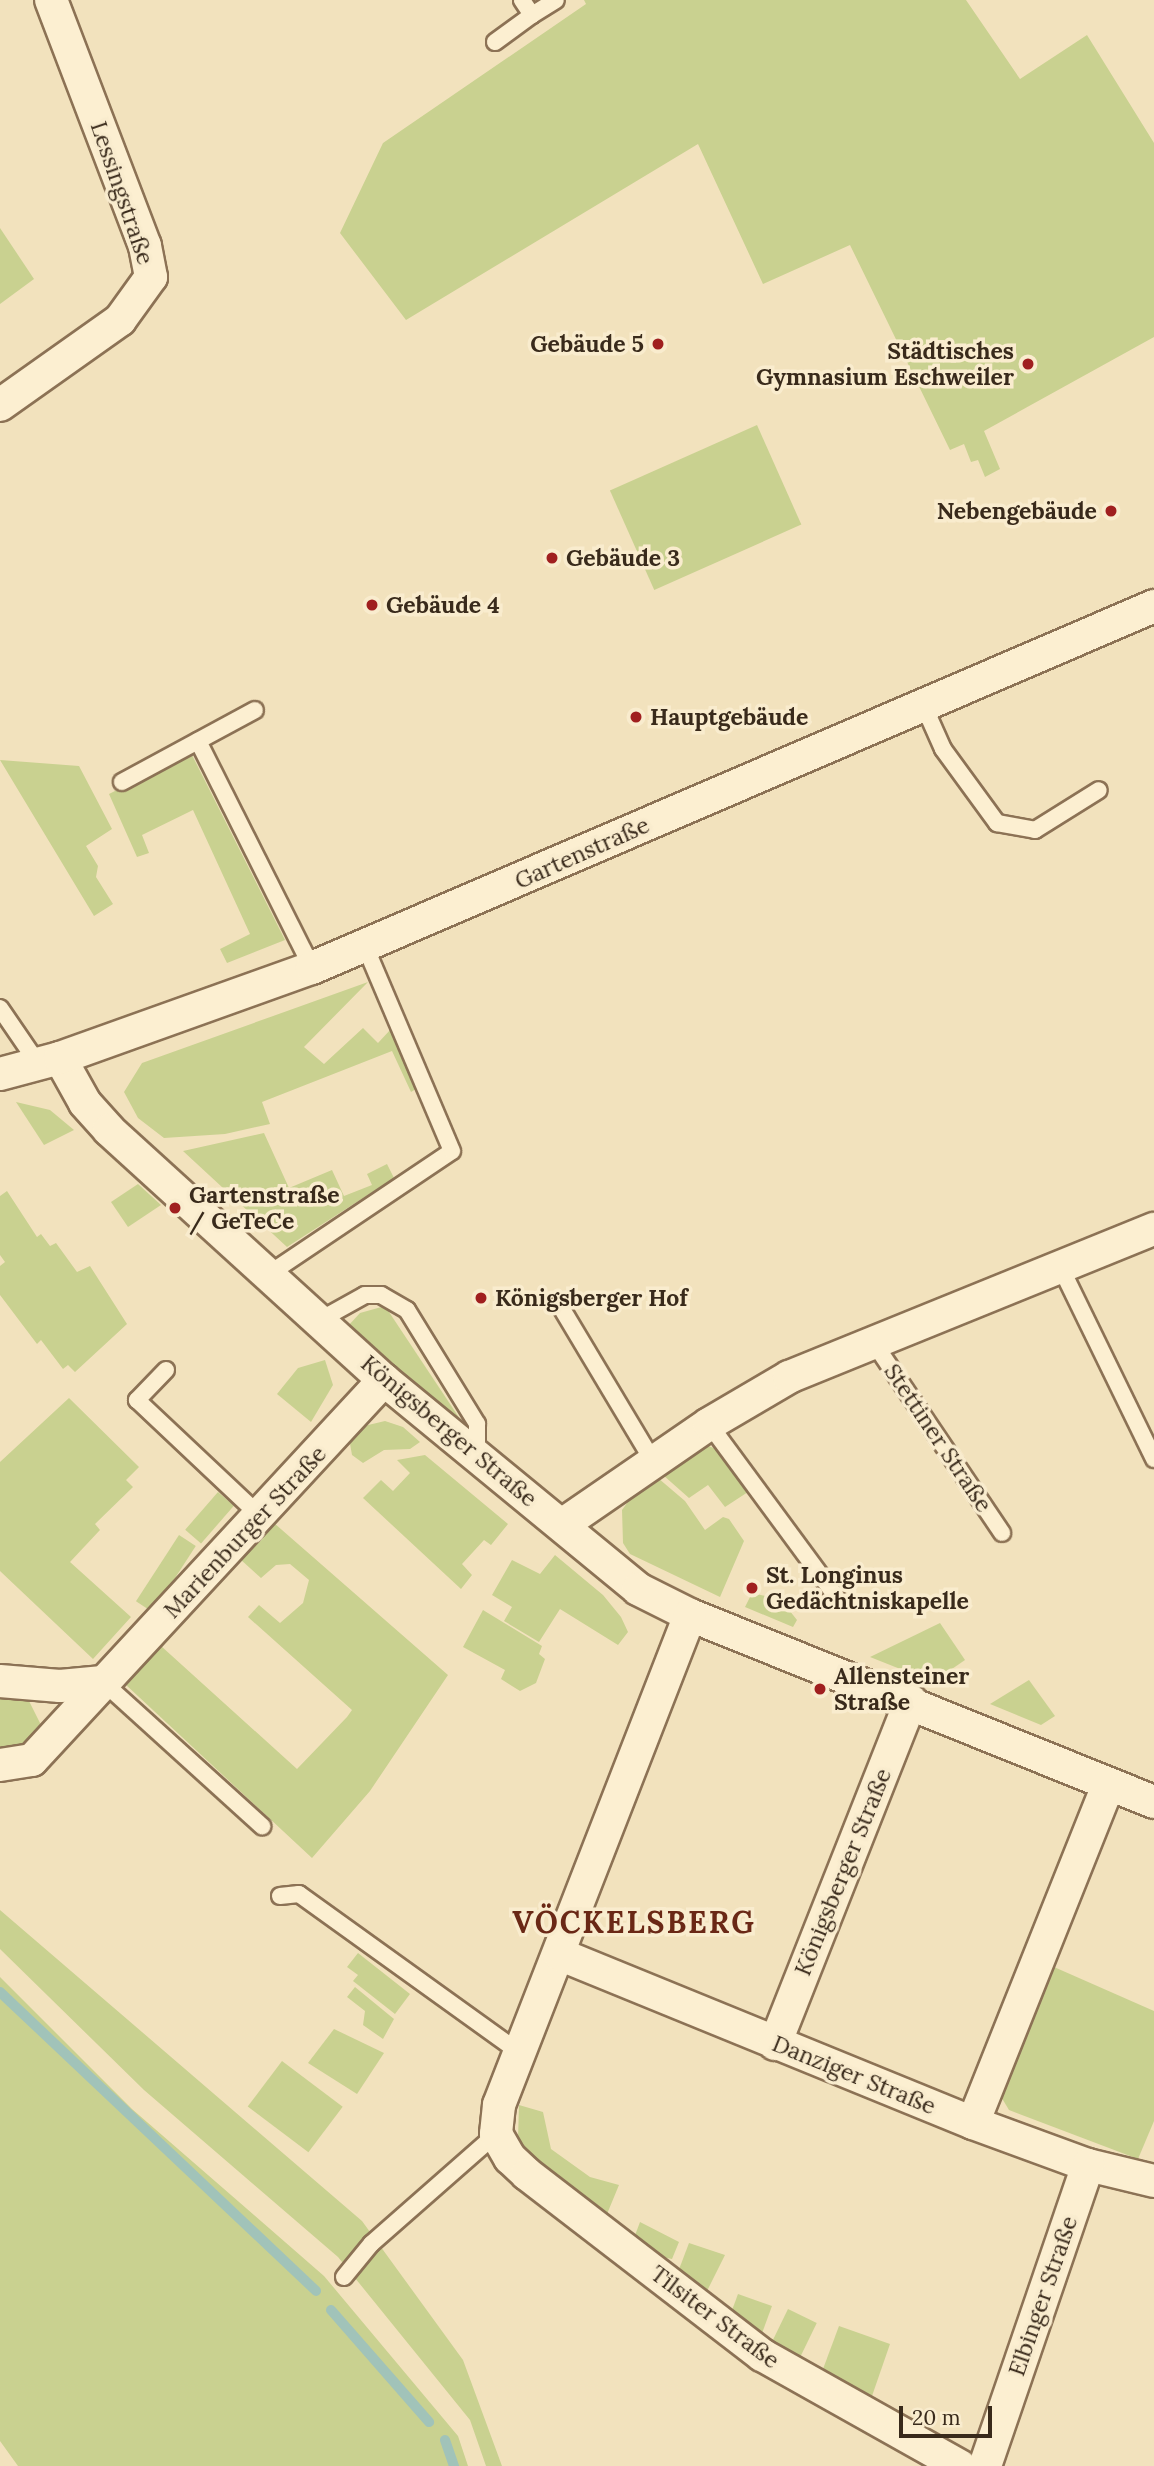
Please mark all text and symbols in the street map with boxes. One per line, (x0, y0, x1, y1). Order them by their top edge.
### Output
street label: Lessingstraße (85, 118, 159, 268)
place label: Gebäude 5 (530, 330, 644, 358)
marker: Gebäude 5 (650, 336, 666, 352)
place label: Städtisches Gymnasium Eschweiler (756, 337, 1014, 391)
marker: Städtisches Gymnasium Eschweiler (1020, 356, 1036, 372)
place label: Nebengebäude (937, 497, 1097, 525)
marker: Nebengebäude (1103, 503, 1119, 519)
place label: Gebäude 3 (566, 544, 680, 572)
marker: Gebäude 3 (544, 550, 560, 566)
place label: Gebäude 4 (386, 591, 500, 619)
marker: Gebäude 4 (364, 597, 380, 613)
place label: Hauptgebäude (650, 703, 808, 731)
marker: Hauptgebäude (628, 709, 644, 725)
street label: Gartenstraße (511, 811, 653, 895)
place label: Gartenstraße / GeTeCe (189, 1181, 340, 1235)
marker: Gartenstraße / GeTeCe (167, 1200, 183, 1216)
place label: Königsberger Hof (495, 1284, 688, 1312)
marker: Königsberger Hof (473, 1290, 489, 1306)
street label: Königsberger Straße (355, 1349, 543, 1513)
street label: Stettiner Straße (878, 1359, 998, 1517)
street label: Marienburger Straße (158, 1440, 332, 1624)
place label: St. Longinus Gedächtniskapelle (766, 1561, 969, 1615)
marker: St. Longinus Gedächtniskapelle (744, 1580, 760, 1596)
place label: Allensteiner Straße (834, 1662, 969, 1716)
marker: Allensteiner Straße (812, 1681, 828, 1697)
street label: Königsberger Straße (789, 1764, 897, 1980)
district label: VÖCKELSBERG (514, 1904, 754, 1940)
street label: Danziger Straße (768, 2030, 940, 2120)
street label: Elbinger Straße (1003, 2213, 1083, 2379)
street label: Tilsiter Straße (645, 2260, 785, 2374)
scale bar (902, 2392, 995, 2436)
text: 20 m (912, 2404, 961, 2431)

